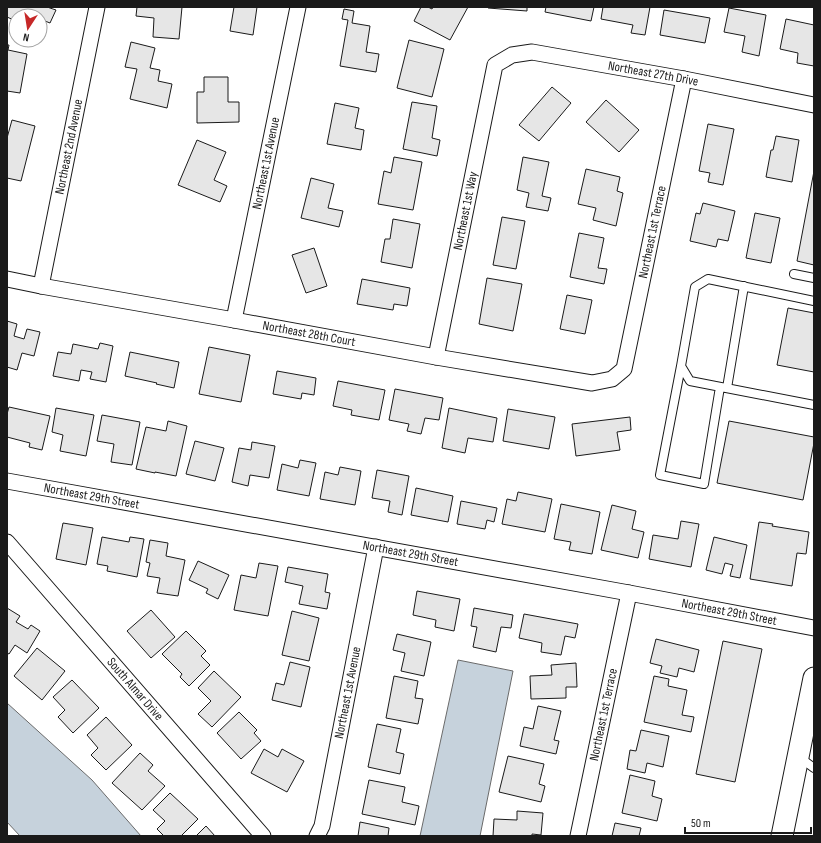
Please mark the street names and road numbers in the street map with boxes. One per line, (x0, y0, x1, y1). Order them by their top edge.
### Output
street label: Northeast 27th Drive (607, 58, 700, 90)
street label: Northeast 2nd Avenue (52, 98, 86, 196)
street label: Northeast 1st Avenue (249, 116, 283, 211)
street label: Northeast 1st Way (450, 170, 481, 252)
street label: Northeast 1st Terrace (635, 184, 670, 280)
street label: Northeast 28th Court (261, 317, 357, 350)
street label: Northeast 29th Street (43, 480, 141, 513)
street label: Northeast 29th Street (361, 537, 460, 570)
street label: Northeast 29th Street (680, 595, 778, 629)
street label: Northeast 1st Avenue (331, 645, 365, 740)
street label: South Almar Drive (103, 654, 167, 724)
street label: Northeast 1st Terrace (586, 667, 621, 762)

